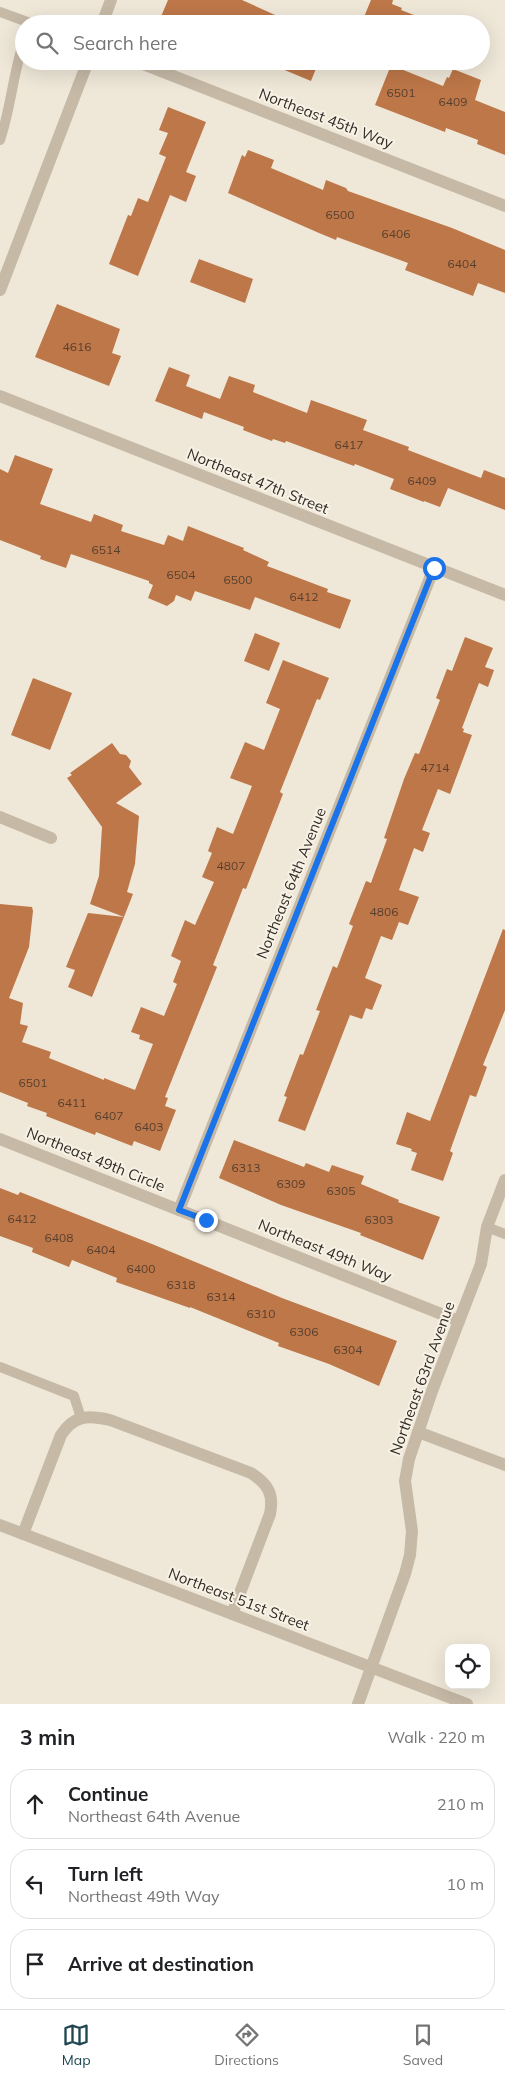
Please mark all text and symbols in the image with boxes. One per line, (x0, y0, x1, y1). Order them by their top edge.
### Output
search box (15, 15, 490, 70)
icon: search (33, 29, 61, 57)
text: Search here (73, 31, 177, 55)
street label: Northeast 45th Way (256, 84, 396, 152)
house number: 6501 (387, 85, 415, 100)
house number: 6409 (439, 94, 467, 109)
house number: 6500 (326, 207, 354, 222)
house number: 6406 (382, 226, 410, 241)
house number: 6404 (448, 256, 476, 271)
house number: 4616 (63, 339, 91, 354)
house number: 6417 (335, 437, 363, 452)
street label: Northeast 47th Street (185, 444, 331, 518)
house number: 6409 (408, 473, 436, 488)
house number: 6514 (92, 542, 120, 557)
route start (423, 557, 446, 580)
house number: 6504 (167, 567, 195, 582)
house number: 6500 (224, 572, 252, 587)
house number: 6412 (290, 589, 318, 604)
house number: 4714 (421, 760, 449, 775)
street label: Northeast 64th Avenue (252, 805, 330, 961)
house number: 4807 (217, 858, 245, 873)
house number: 4806 (370, 904, 398, 919)
house number: 6501 (19, 1075, 47, 1090)
house number: 6411 (58, 1095, 86, 1110)
house number: 6407 (95, 1108, 123, 1123)
house number: 6403 (135, 1119, 163, 1134)
street label: Northeast 49th Circle (24, 1123, 168, 1195)
house number: 6313 (232, 1160, 260, 1175)
house number: 6309 (277, 1176, 305, 1191)
house number: 6305 (327, 1183, 355, 1198)
route end (195, 1209, 218, 1232)
house number: 6412 (8, 1211, 36, 1226)
house number: 6303 (365, 1212, 393, 1227)
street label: Northeast 49th Way (256, 1215, 394, 1285)
house number: 6408 (45, 1230, 73, 1245)
house number: 6404 (87, 1242, 115, 1257)
house number: 6400 (127, 1261, 155, 1276)
house number: 6318 (167, 1277, 195, 1292)
house number: 6314 (207, 1289, 235, 1304)
street label: Northeast 63rd Avenue (385, 1299, 459, 1457)
house number: 6310 (247, 1306, 275, 1321)
house number: 6306 (290, 1324, 318, 1339)
house number: 6304 (334, 1342, 362, 1357)
street label: Northeast 51st Street (166, 1563, 312, 1635)
map controls (445, 1644, 490, 1689)
button: locate (445, 1644, 490, 1689)
text: 3 min (20, 1724, 75, 1750)
text: Walk · 220 m (387, 1727, 485, 1747)
text: Continue (68, 1782, 148, 1806)
icon: ahead (21, 1790, 49, 1818)
text: 210 m (437, 1794, 484, 1814)
text: Northeast 64th Avenue (68, 1806, 240, 1826)
text: Turn left (68, 1862, 143, 1886)
icon: left (21, 1870, 49, 1898)
text: 10 m (447, 1874, 484, 1894)
text: Northeast 49th Way (68, 1886, 219, 1906)
icon: arrive (21, 1950, 49, 1978)
text: Arrive at destination (68, 1952, 254, 1976)
tab: Map (62, 2021, 91, 2069)
tab: Directions (214, 2021, 279, 2069)
tab: Saved (403, 2021, 443, 2069)

